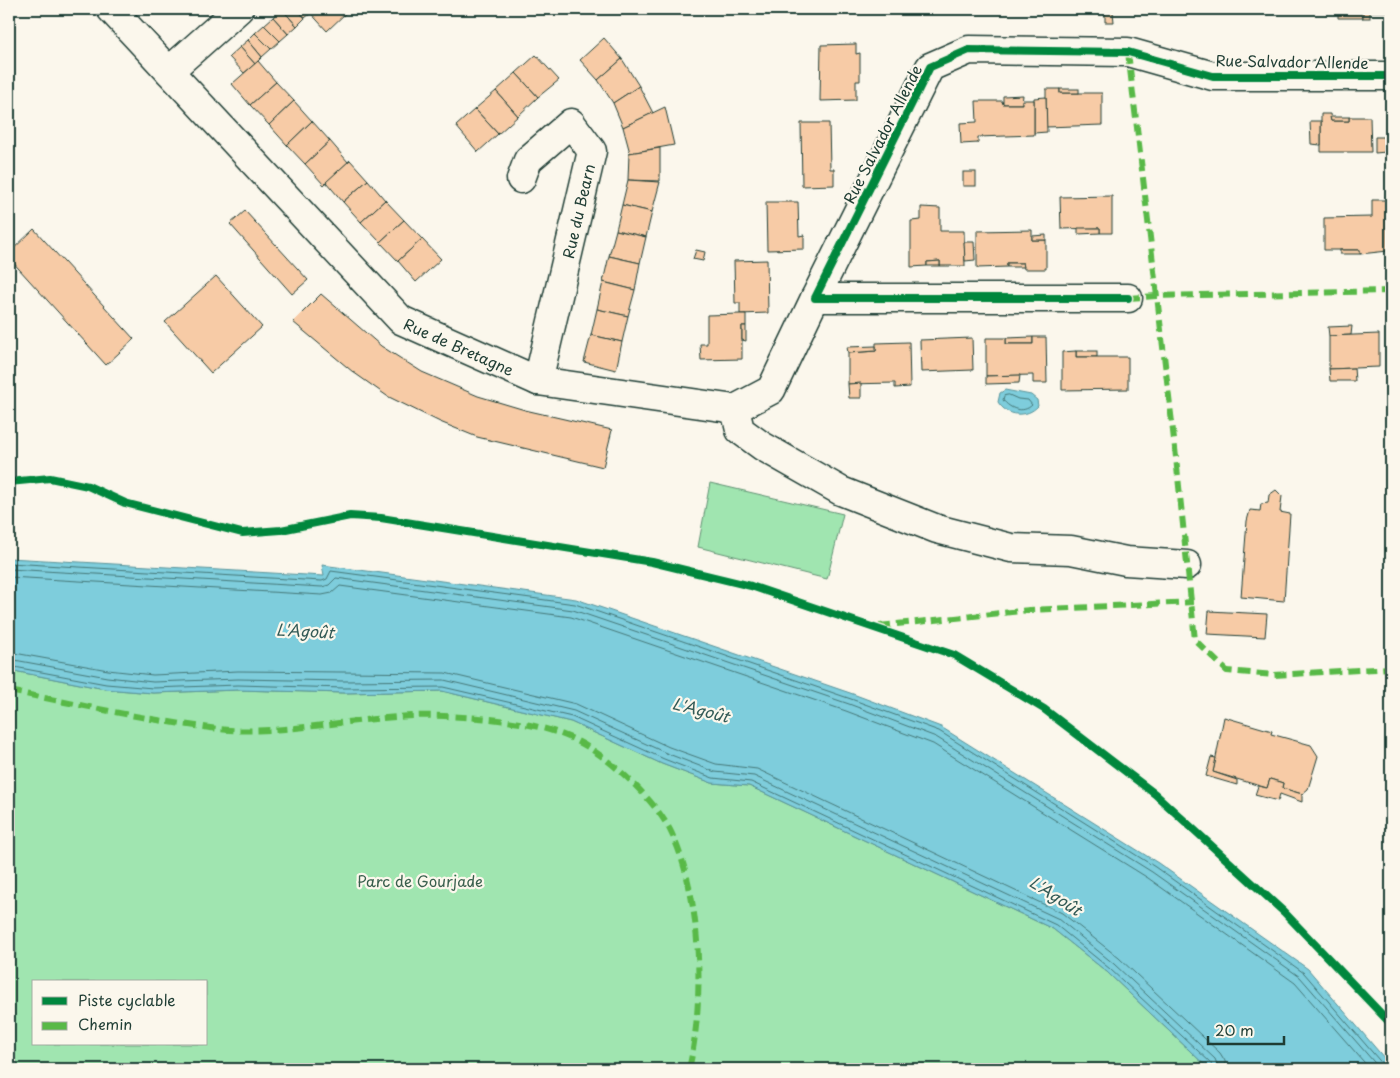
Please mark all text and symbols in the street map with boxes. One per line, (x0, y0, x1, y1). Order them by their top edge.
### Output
street label: Rue Salvador Allende (1215, 48, 1369, 74)
street label: Rue Salvador Allende (837, 61, 927, 207)
street label: Rue du Bearn (556, 161, 600, 261)
street label: Rue de Bretagne (400, 311, 518, 381)
water label: L'Agoût (276, 617, 337, 644)
water label: L'Agoût (670, 690, 734, 728)
park label: Parc de Gourjade (357, 869, 483, 892)
water label: L'Agoût (1025, 869, 1089, 922)
legend (32, 980, 208, 1046)
text: Piste cyclable (78, 988, 175, 1011)
text: Chemin (78, 1012, 132, 1035)
scale bar (1208, 1013, 1284, 1045)
text: 20 m (1215, 1018, 1254, 1041)

